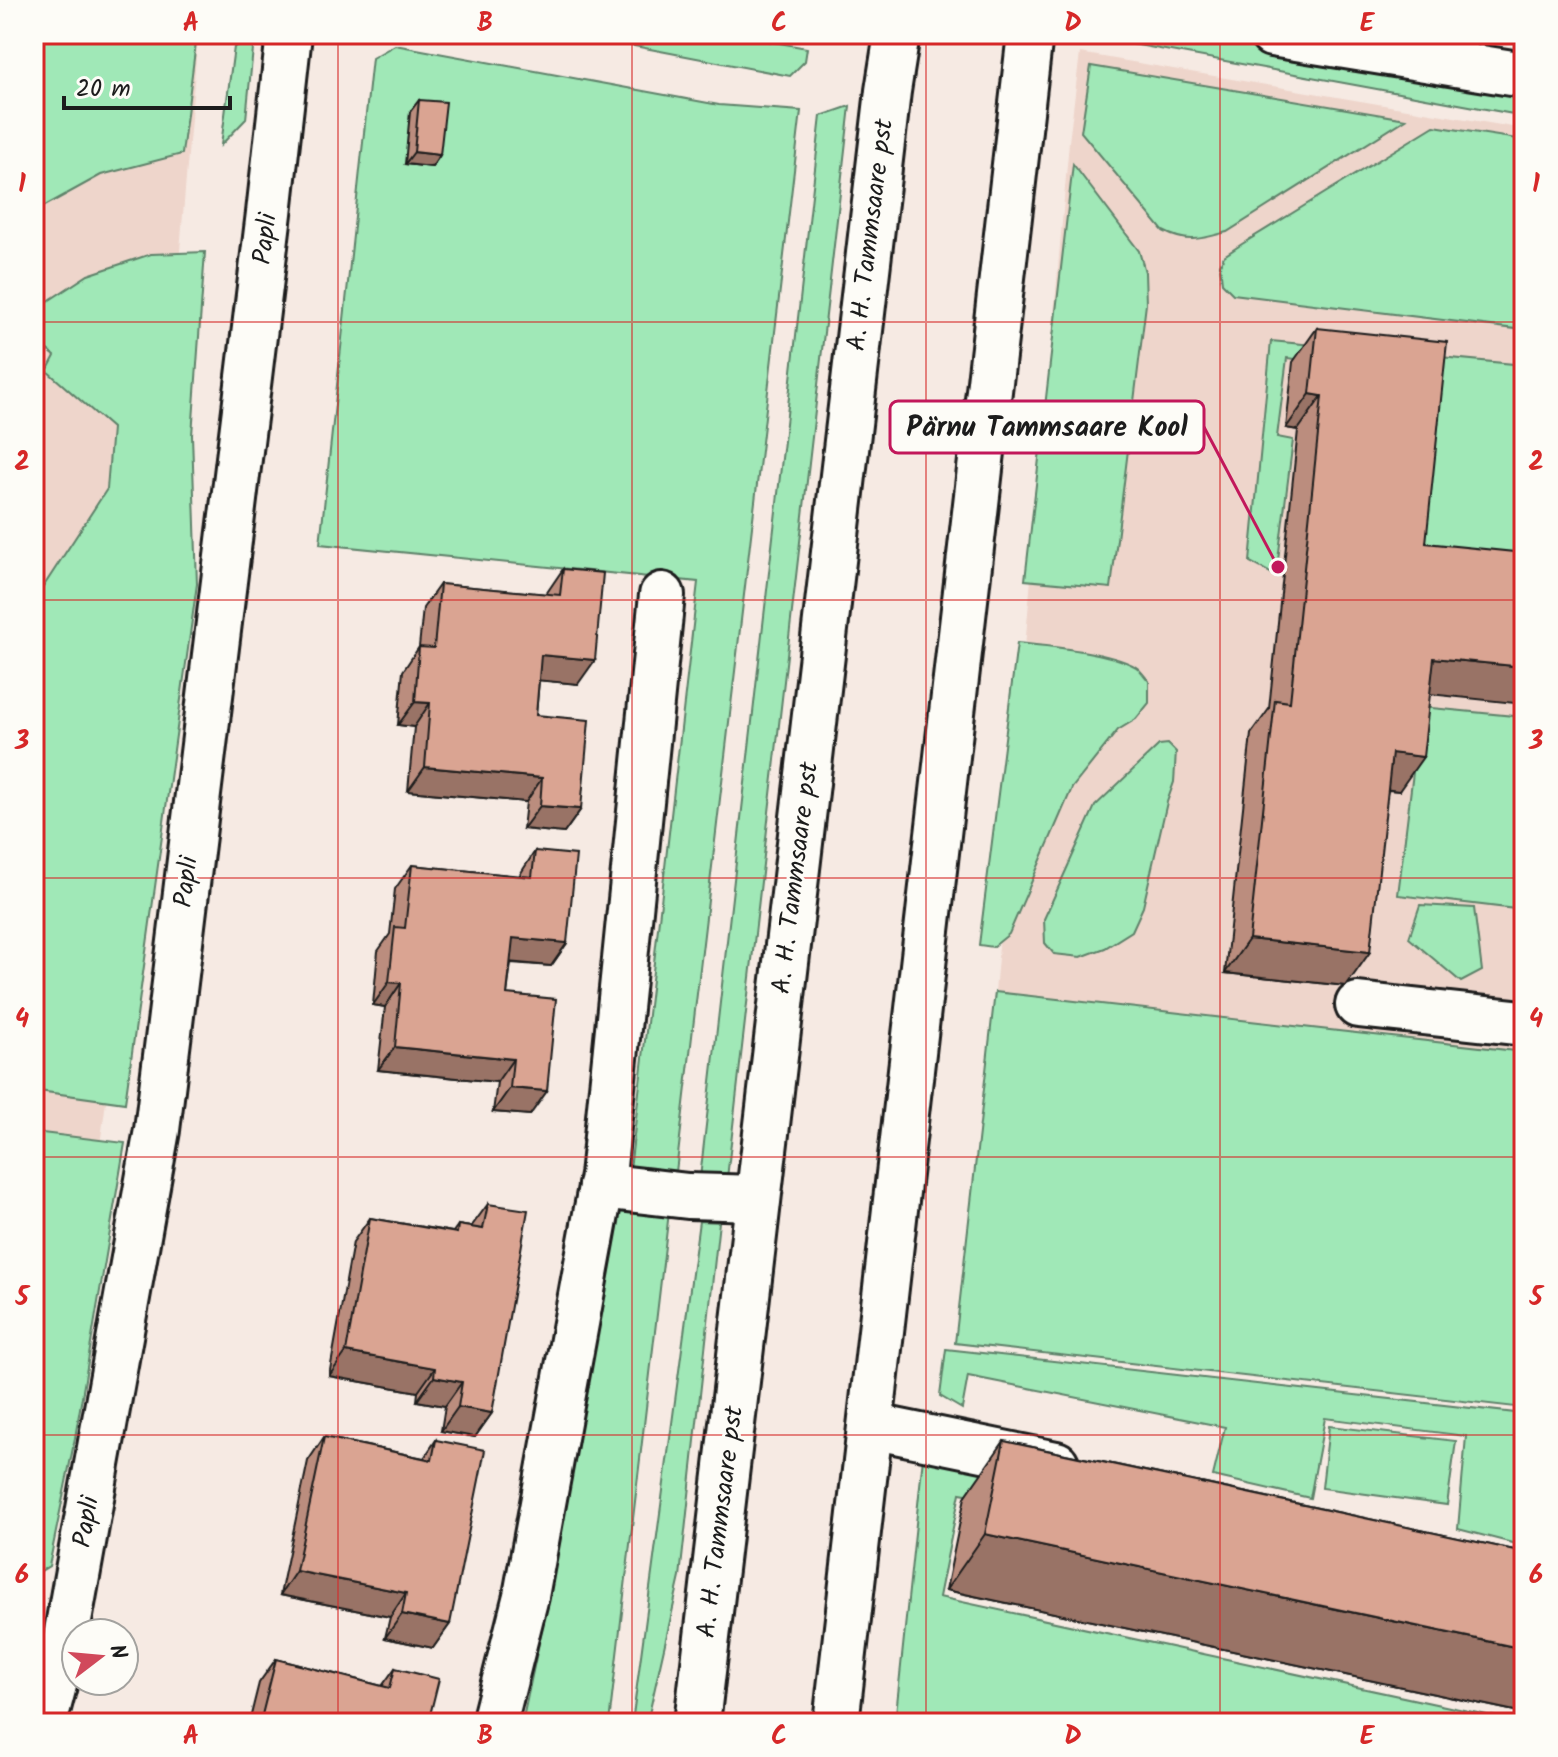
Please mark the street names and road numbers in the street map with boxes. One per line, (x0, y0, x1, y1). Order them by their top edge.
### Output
street label: A. H. Tammsaare pst (836, 116, 906, 354)
street label: Papli (242, 209, 290, 267)
street label: A. H. Tammsaare pst (761, 759, 831, 997)
street label: Papli (163, 852, 211, 910)
street label: A. H. Tammsaare pst (686, 1403, 756, 1641)
street label: Papli (62, 1491, 112, 1551)

